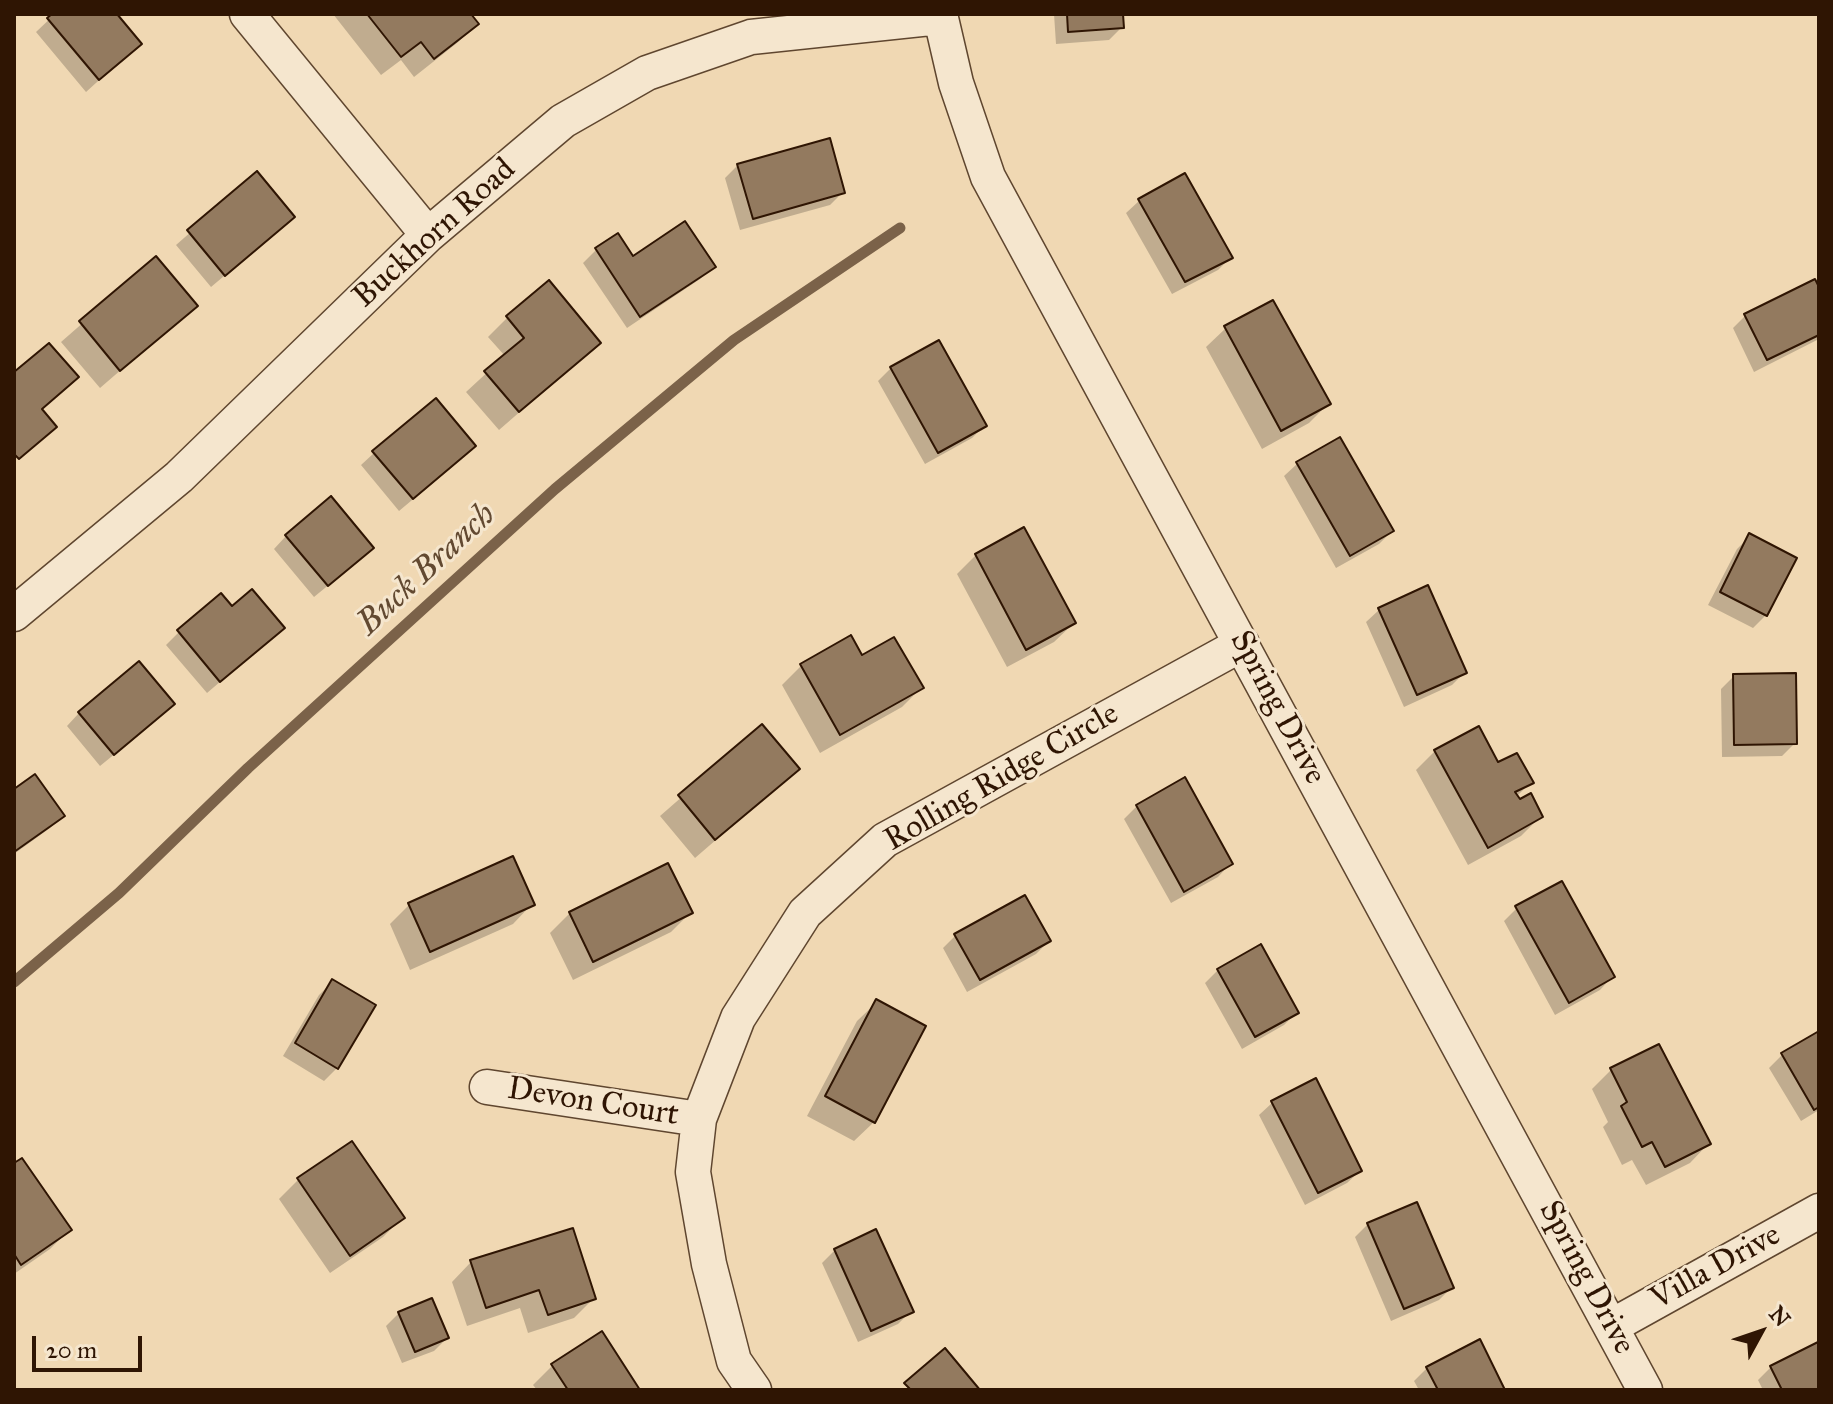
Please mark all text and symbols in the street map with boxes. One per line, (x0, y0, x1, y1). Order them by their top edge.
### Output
street label: Buckhorn Road (346, 151, 524, 317)
water label: Buck Branch (349, 496, 505, 644)
street label: Spring Drive (1221, 625, 1333, 791)
street label: Rolling Ridge Circle (878, 695, 1126, 861)
street label: Devon Court (505, 1071, 681, 1135)
street label: Spring Drive (1530, 1195, 1642, 1361)
street label: Villa Drive (1644, 1217, 1788, 1319)
north arrow (1721, 1292, 1801, 1372)
text: N (1763, 1300, 1796, 1332)
scale bar (36, 1320, 146, 1370)
text: 20 m (46, 1335, 97, 1365)

